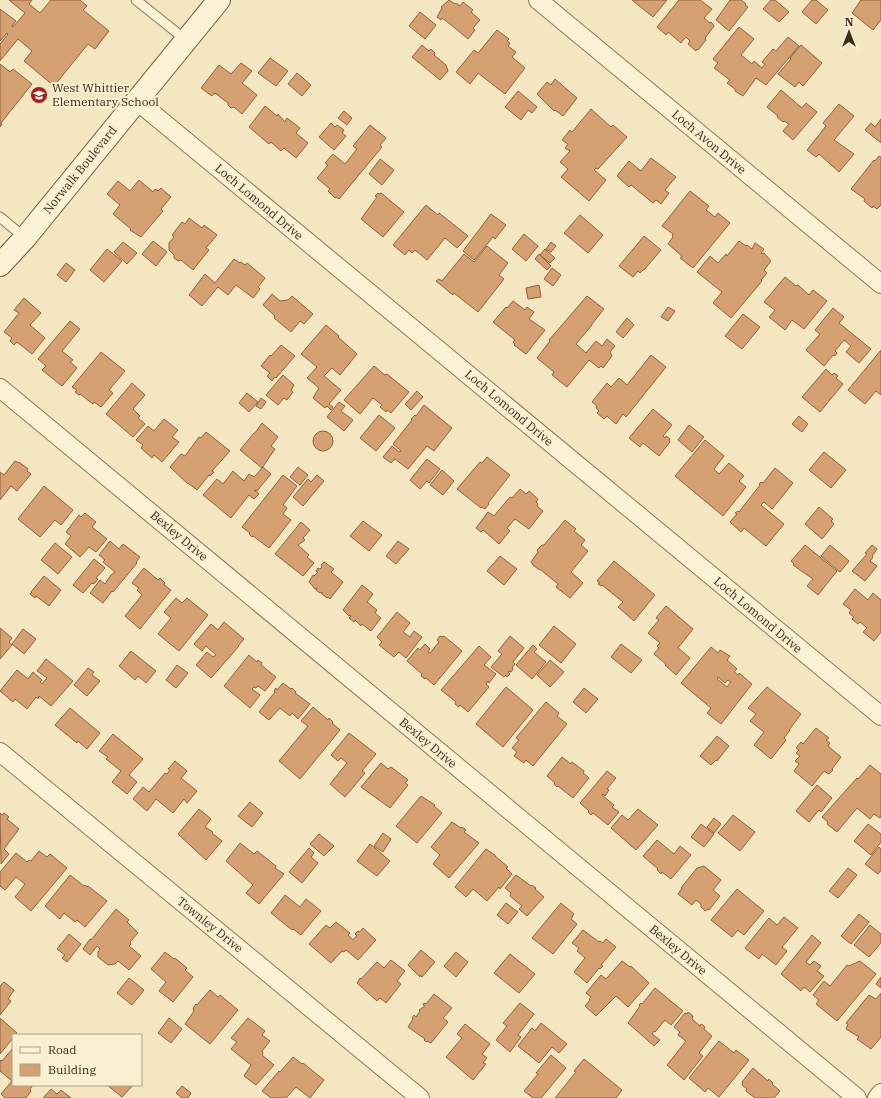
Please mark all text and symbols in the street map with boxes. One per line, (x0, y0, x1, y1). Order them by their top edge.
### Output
north arrow (829, 12, 869, 52)
text: N (845, 15, 854, 29)
place label: West Whittier Elementary School (52, 80, 159, 109)
school or university icon: West Whittier Elementary School (29, 85, 49, 105)
street label: Loch Avon Drive (669, 106, 749, 177)
street label: Norwalk Boulevard (40, 123, 120, 217)
street label: Loch Lomond Drive (212, 160, 307, 243)
street label: Loch Lomond Drive (462, 366, 557, 449)
street label: Bexley Drive (147, 507, 211, 564)
street label: Loch Lomond Drive (711, 573, 806, 656)
street label: Bexley Drive (396, 714, 460, 771)
street label: Townley Drive (174, 893, 246, 956)
street label: Bexley Drive (646, 921, 710, 978)
legend (12, 1034, 142, 1086)
text: Road (48, 1042, 77, 1057)
text: Building (48, 1062, 96, 1077)

